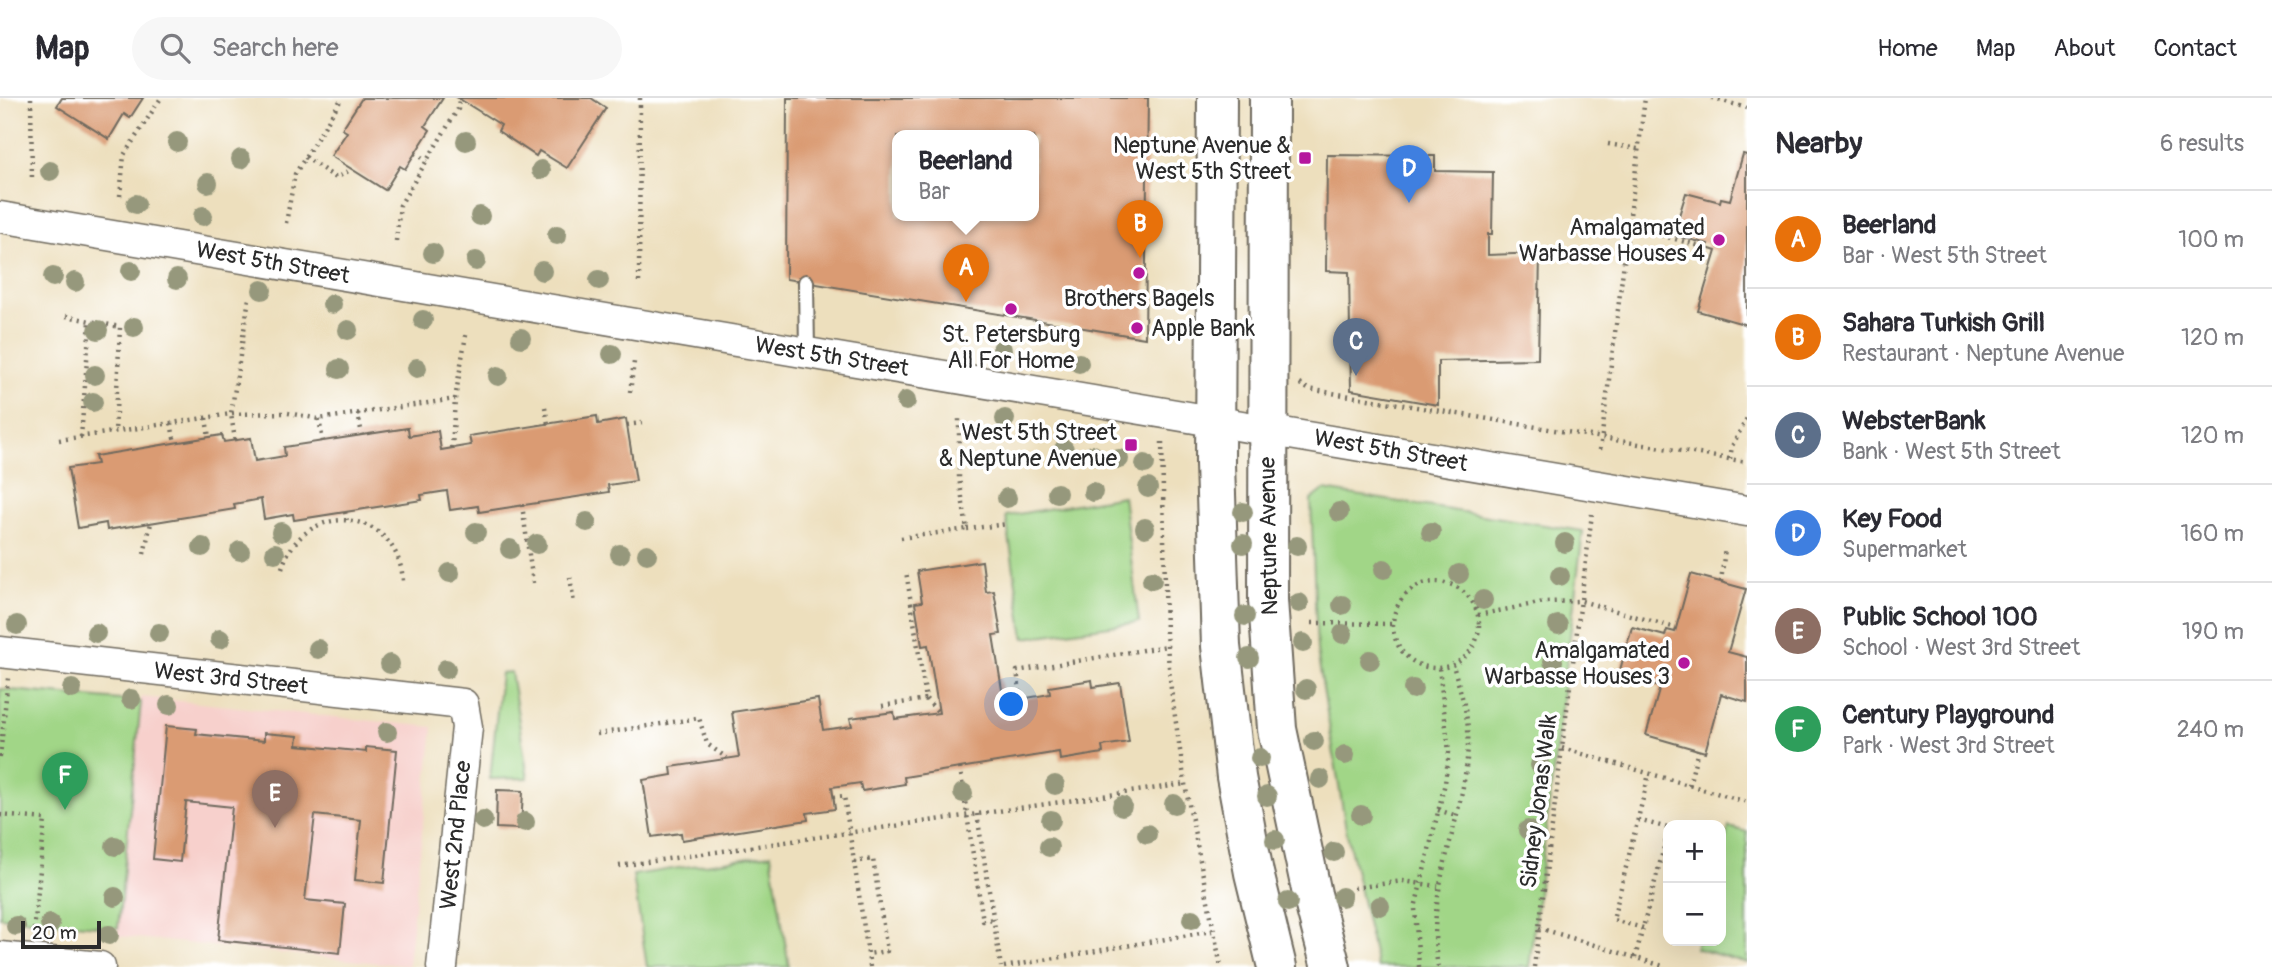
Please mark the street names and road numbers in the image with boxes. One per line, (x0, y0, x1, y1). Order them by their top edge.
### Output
street label: West 5th Street (194, 235, 353, 290)
street label: West 5th Street (753, 330, 912, 383)
street label: West 5th Street (1312, 423, 1471, 478)
street label: Neptune Avenue (1253, 456, 1284, 616)
street label: West 3rd Street (152, 656, 310, 701)
street label: Sidney Jonas Walk (1513, 712, 1564, 890)
street label: West 2nd Place (433, 759, 478, 911)

